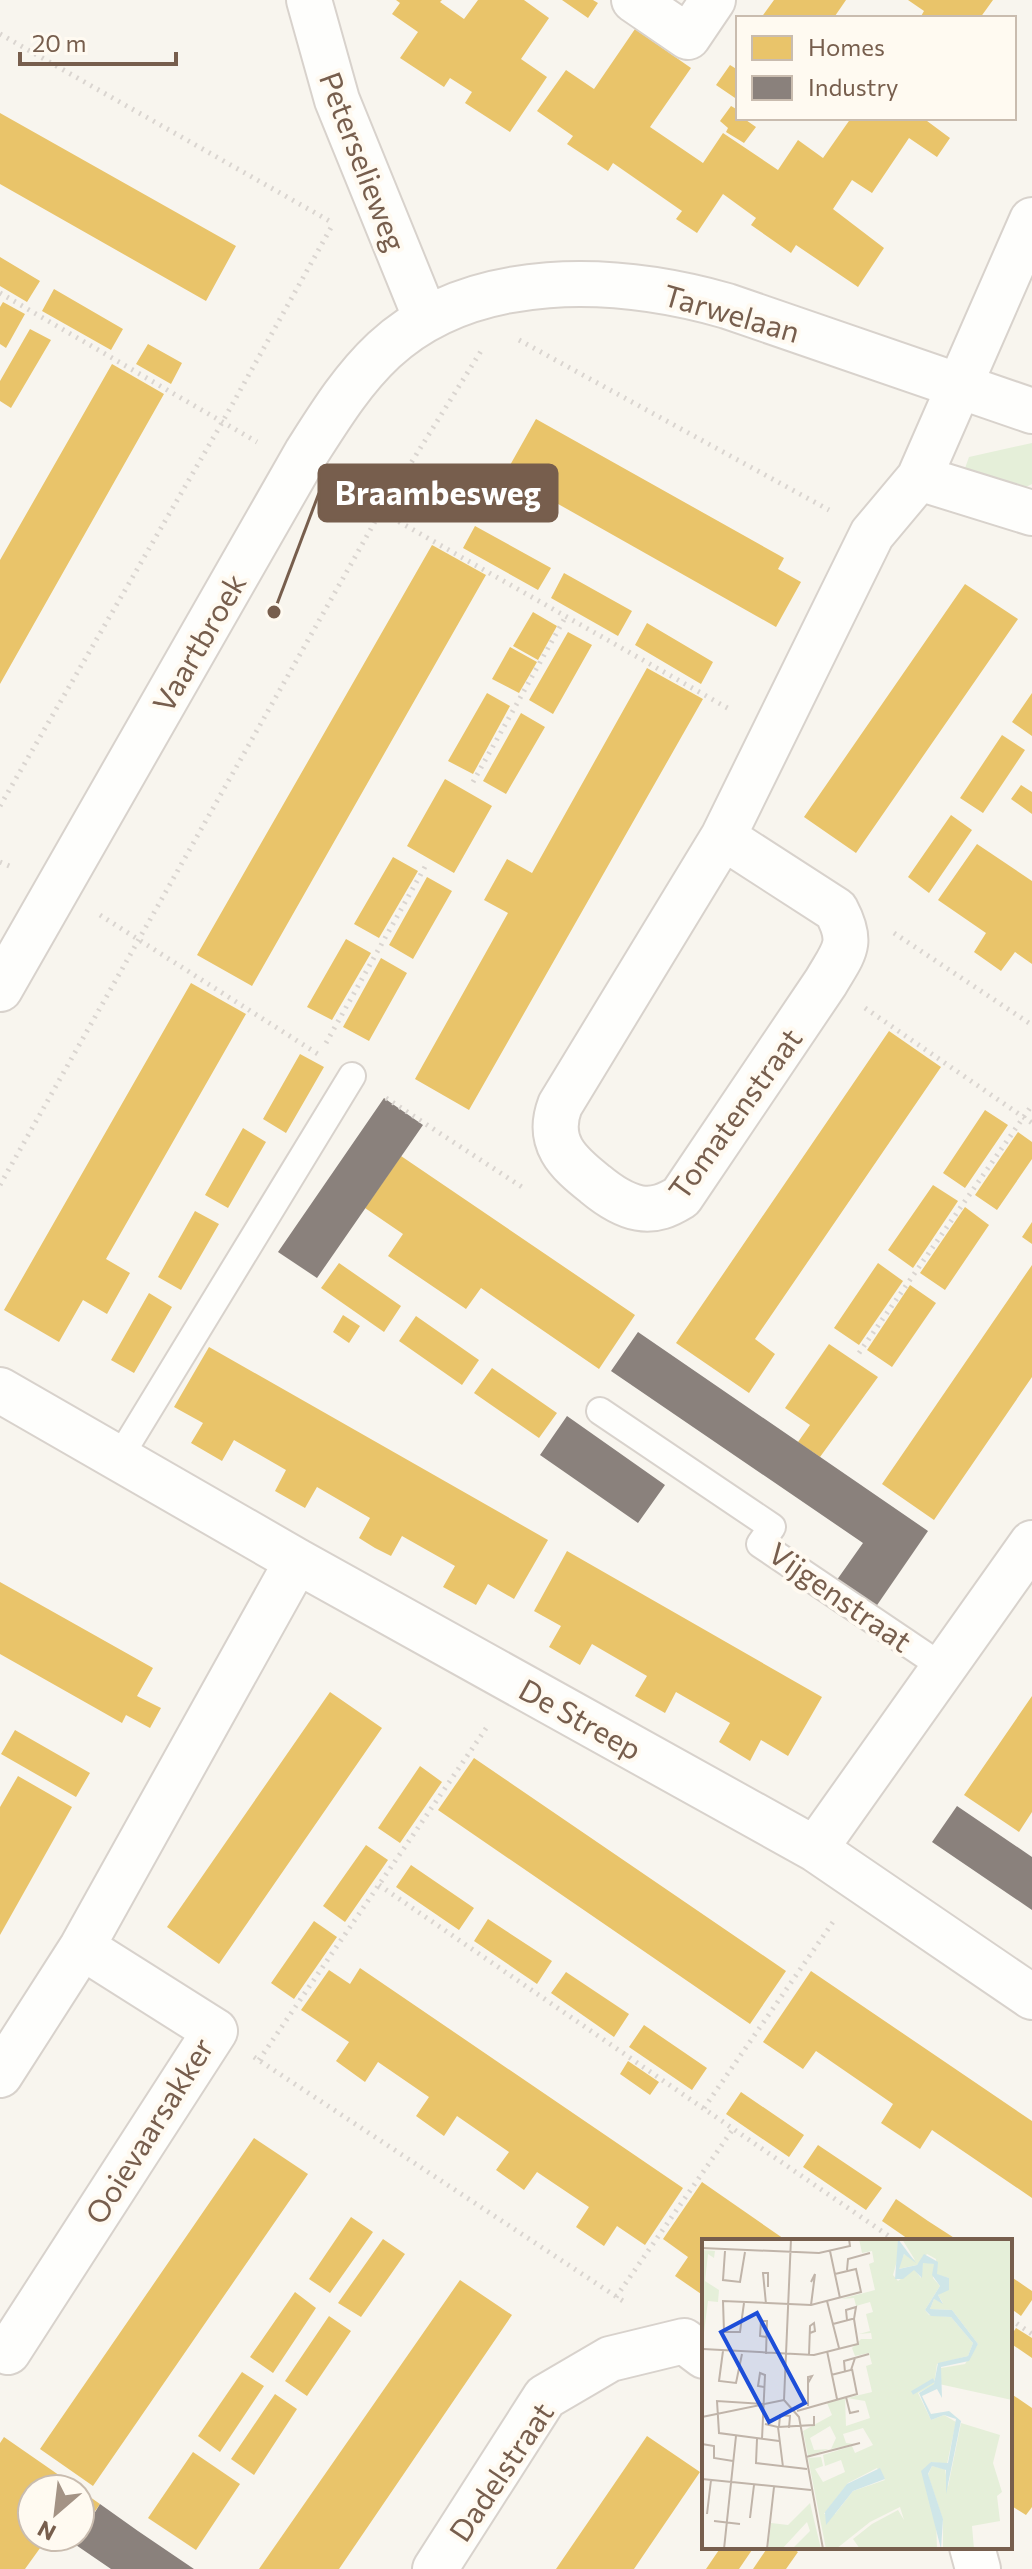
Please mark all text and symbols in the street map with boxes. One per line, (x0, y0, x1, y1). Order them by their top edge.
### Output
scale bar (20, 16, 176, 66)
legend (736, 16, 1016, 120)
text: 20 m (32, 28, 86, 57)
text: Homes (808, 32, 885, 61)
street label: Peterselieweg (313, 66, 415, 256)
text: Industry (808, 72, 898, 101)
street label: Tarwelaan (660, 275, 804, 349)
callout: Braambesweg (319, 465, 557, 521)
text: Braambesweg (335, 472, 542, 512)
street label: Vaartbroek (144, 566, 252, 718)
street label: Tomatenstraat (659, 1020, 809, 1206)
street label: Vijgenstraat (762, 1533, 920, 1659)
street label: De Streep (513, 1669, 649, 1767)
street label: Ooievaarsakker (76, 2030, 220, 2230)
inset map (702, 2239, 1012, 2549)
street label: Dadelstraat (440, 2394, 560, 2548)
north arrow (16, 2473, 96, 2553)
text: N (33, 2515, 60, 2547)

